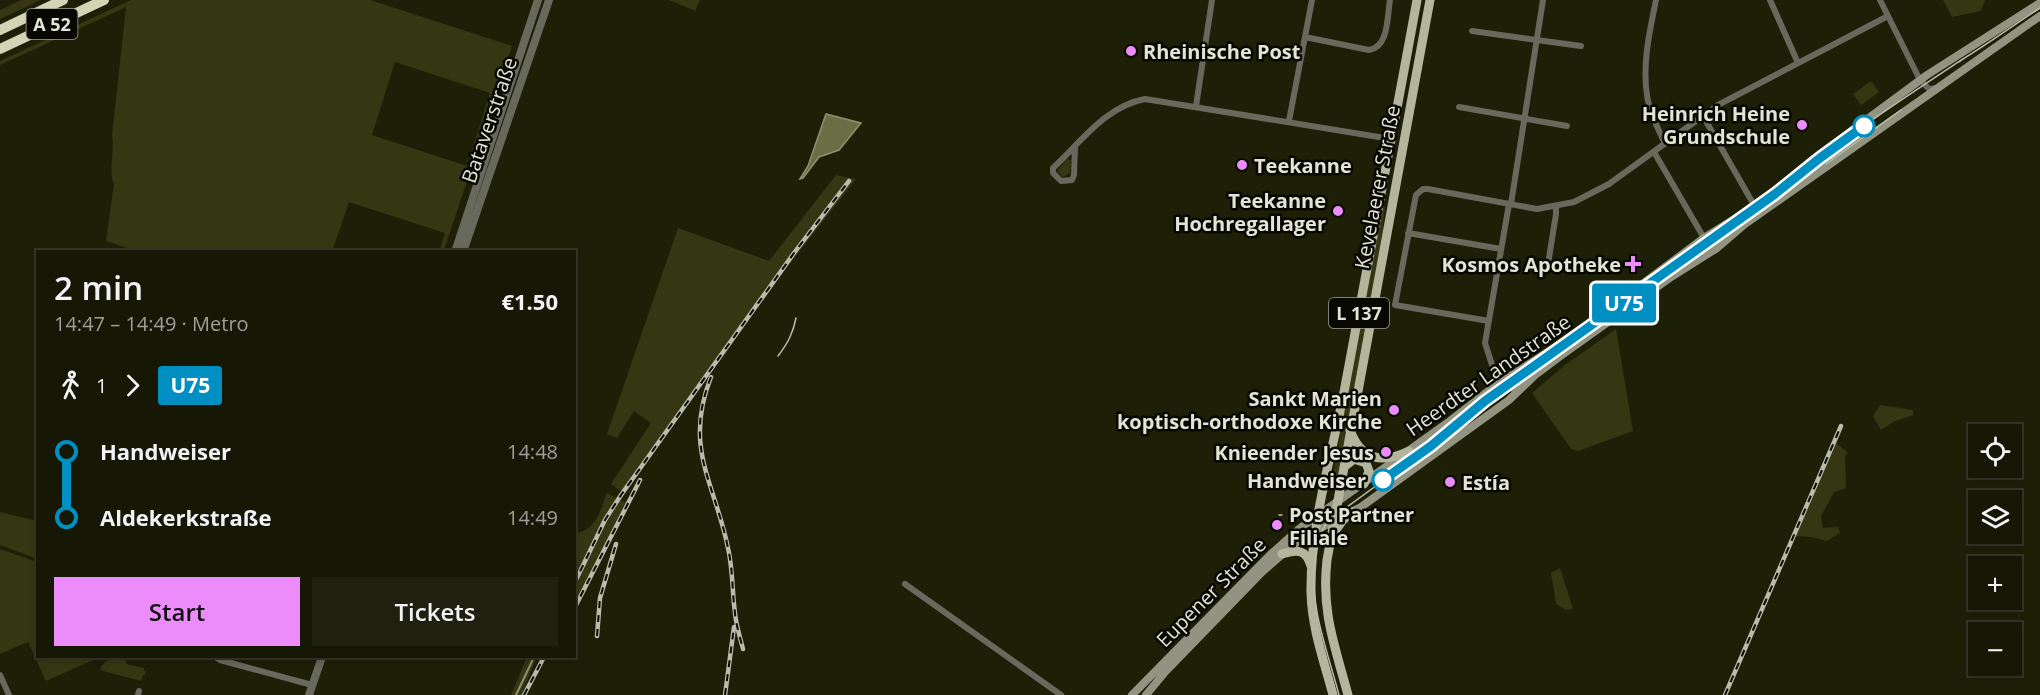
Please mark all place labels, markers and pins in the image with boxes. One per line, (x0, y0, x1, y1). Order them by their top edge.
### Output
place label: Rheinische Post (1143, 38, 1301, 65)
marker: Rheinische Post (1124, 44, 1138, 58)
place label: Heinrich Heine Grundschule (1642, 100, 1790, 150)
unlabelled marker (1853, 115, 1875, 137)
marker: Heinrich Heine Grundschule (1795, 118, 1809, 132)
place label: Teekanne (1254, 152, 1352, 179)
marker: Teekanne (1235, 158, 1249, 172)
place label: Teekanne Hochregallager (1174, 187, 1326, 237)
marker: Teekanne Hochregallager (1331, 204, 1345, 218)
place label: Kosmos Apotheke (1442, 251, 1621, 278)
marker: Kosmos Apotheke (1626, 257, 1640, 271)
place label: Sankt Marien koptisch-orthodoxe Kirche (1117, 385, 1382, 435)
marker: Sankt Marien koptisch-orthodoxe Kirche (1387, 403, 1401, 417)
place label: Knieender Jesus (1214, 439, 1374, 466)
marker: Knieender Jesus (1379, 445, 1393, 459)
place label: Handweiser (1247, 467, 1366, 494)
marker: Handweiser (1372, 469, 1394, 491)
place label: Estía (1462, 469, 1510, 496)
marker: Estía (1443, 475, 1457, 489)
place label: Post Partner Filiale (1289, 501, 1414, 551)
marker: Post Partner Filiale (1270, 518, 1284, 532)

